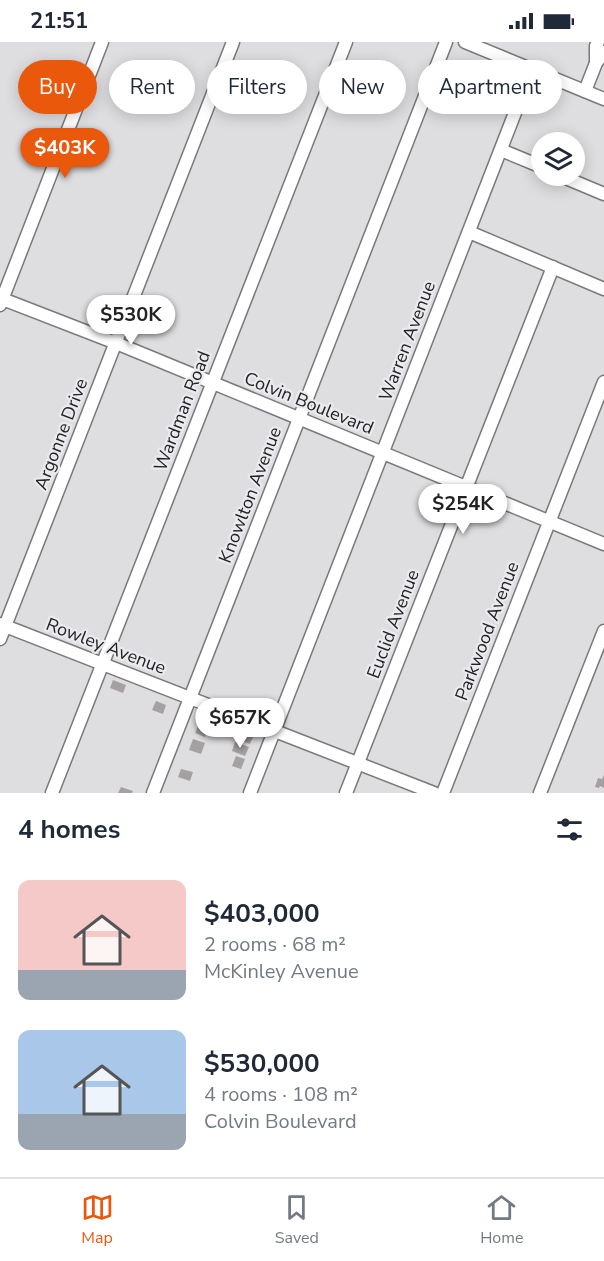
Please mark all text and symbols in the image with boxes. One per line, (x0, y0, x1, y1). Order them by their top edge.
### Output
text: 21:51 (30, 6, 88, 36)
chip: Buy (18, 60, 97, 114)
chip: Rent (109, 60, 195, 114)
chip: Filters (207, 60, 307, 114)
chip: New (319, 60, 406, 114)
chip: Apartment (418, 60, 562, 114)
pin: $403K (23, 128, 107, 179)
map controls (531, 132, 585, 186)
button: layers (531, 132, 585, 186)
text: $403K (34, 134, 96, 161)
street label: Warren Avenue (373, 278, 441, 404)
pin: $530K (89, 295, 173, 346)
text: $530K (100, 301, 162, 328)
street label: Wardman Road (148, 347, 216, 475)
street label: Colvin Boulevard (241, 366, 377, 440)
street label: Argonne Drive (29, 375, 93, 493)
street label: Knowlton Avenue (213, 423, 287, 567)
pin: $254K (421, 484, 505, 535)
text: $254K (432, 490, 494, 517)
street label: Parkwood Avenue (449, 558, 525, 704)
street label: Euclid Avenue (361, 566, 425, 682)
street label: Rowley Avenue (43, 612, 169, 680)
pin: $657K (198, 698, 282, 749)
text: $657K (209, 704, 271, 731)
text: 4 homes (18, 812, 120, 847)
icon: filters (553, 813, 586, 846)
text: $403,000 (204, 896, 320, 931)
icon: home (66, 904, 138, 976)
text: 2 rooms · 68 m² (204, 931, 346, 958)
text: McKinley Avenue (204, 958, 359, 985)
text: $530,000 (204, 1046, 320, 1081)
icon: home (66, 1054, 138, 1126)
text: 4 rooms · 108 m² (204, 1081, 358, 1108)
text: Colvin Boulevard (204, 1108, 357, 1135)
tab: Map (81, 1191, 114, 1249)
tab: Saved (275, 1191, 319, 1249)
tab: Home (480, 1191, 523, 1249)

